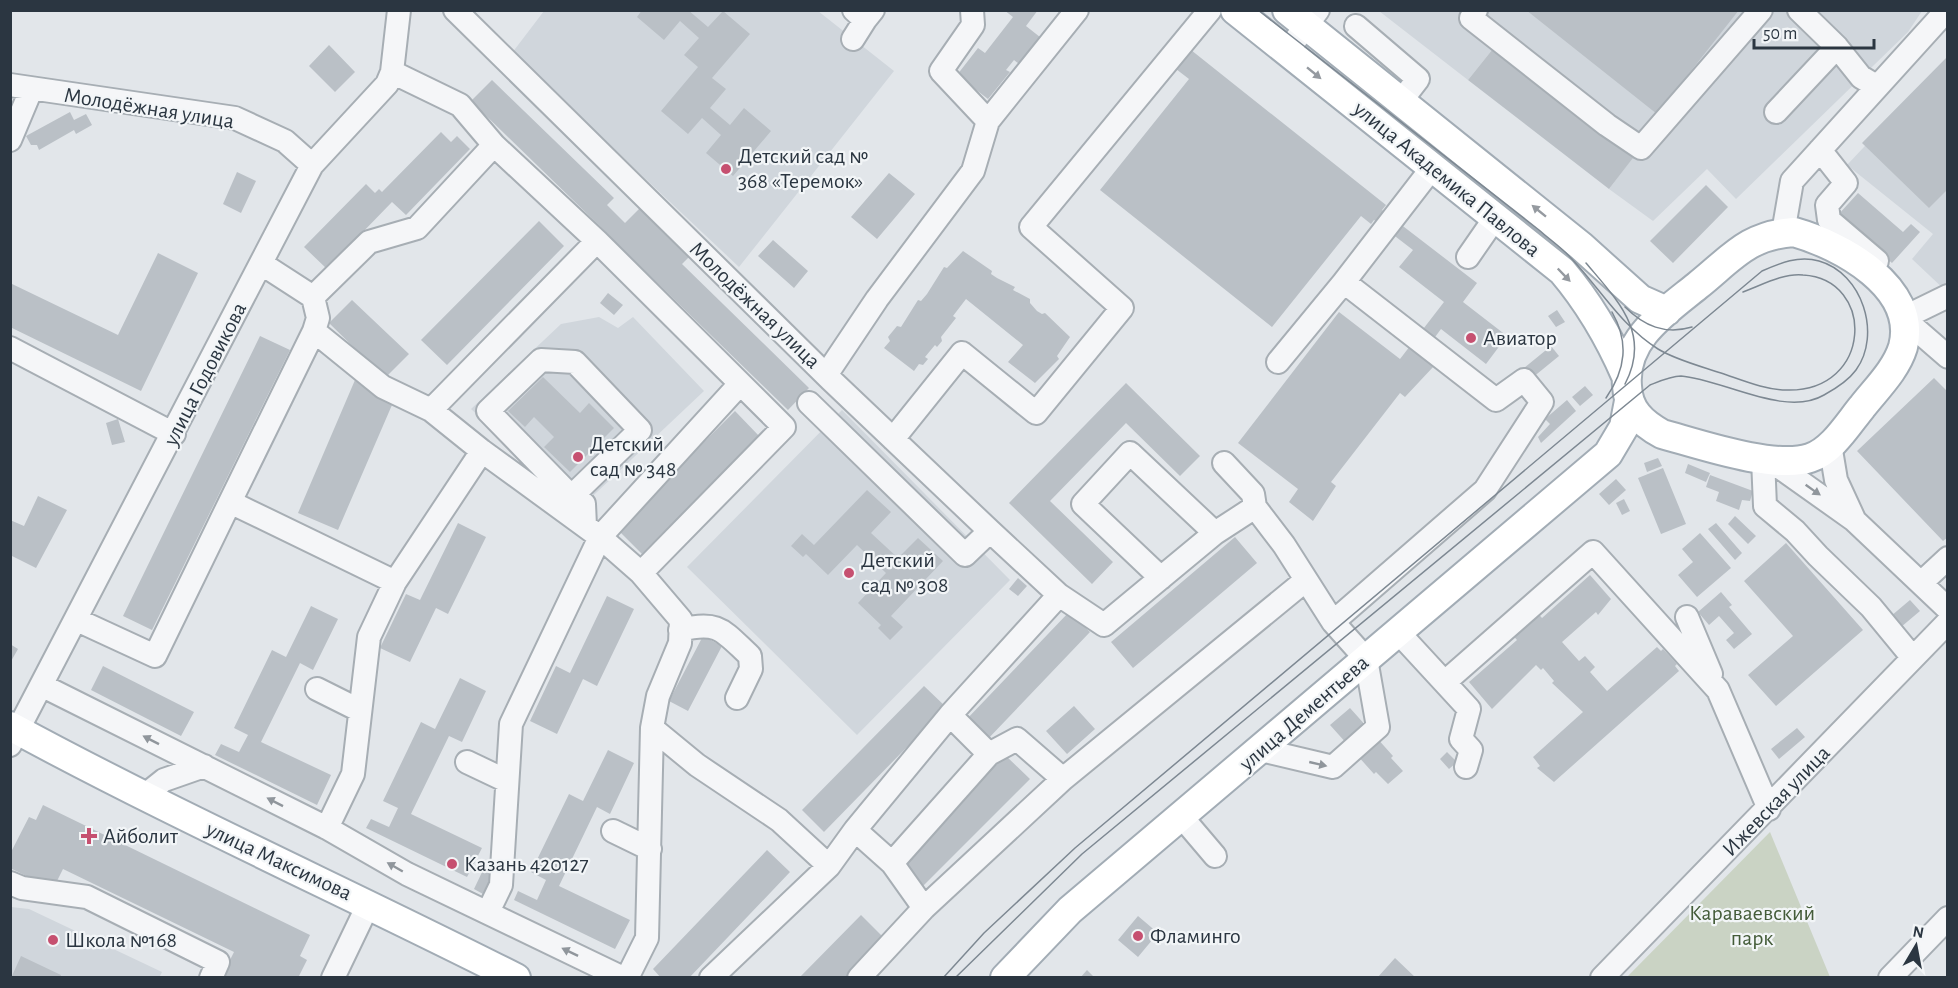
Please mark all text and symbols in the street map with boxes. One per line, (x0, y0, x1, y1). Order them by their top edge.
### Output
scale bar (1754, 12, 1874, 50)
text: 50 m (1763, 25, 1797, 43)
one-way arrow (1306, 67, 1322, 80)
street label: Молодёжная улица (62, 84, 236, 132)
street label: улица Академика Павлова (1349, 97, 1544, 261)
place label: Детский сад № 368 «Теремок» (738, 145, 868, 192)
marker: Детский сад № 368 «Теремок» (719, 162, 733, 176)
one-way arrow (1531, 206, 1546, 218)
street label: Молодёжная улица (685, 237, 825, 373)
one-way arrow (1557, 267, 1571, 282)
street label: улица Годовикова (159, 299, 250, 450)
place label: Авиатор (1483, 327, 1557, 349)
marker: Авиатор (1464, 331, 1478, 345)
place label: Детский сад № 348 (590, 433, 676, 480)
marker: Детский сад № 348 (571, 450, 585, 464)
one-way arrow (1804, 484, 1820, 496)
place label: Детский сад № 308 (861, 549, 948, 596)
marker: Детский сад № 308 (842, 566, 856, 580)
street label: улица Дементьева (1234, 651, 1373, 775)
one-way arrow (143, 735, 160, 745)
street label: Ижевская улица (1718, 741, 1834, 861)
one-way arrow (1309, 759, 1327, 769)
one-way arrow (266, 797, 283, 806)
street label: улица Максимова (202, 817, 355, 904)
place label: Айболит (103, 825, 179, 847)
marker: Айболит (80, 827, 98, 845)
place label: Казань 420127 (464, 853, 589, 875)
marker: Казань 420127 (445, 857, 459, 871)
one-way arrow (386, 862, 403, 872)
park label: Караваевский парк (1689, 902, 1815, 949)
north arrow (1886, 916, 1946, 976)
text: N (1912, 923, 1925, 941)
place label: Фламинго (1150, 925, 1241, 947)
place label: Школа №168 (65, 929, 177, 951)
marker: Фламинго (1131, 929, 1145, 943)
marker: Школа №168 (46, 933, 60, 947)
one-way arrow (562, 948, 579, 957)

